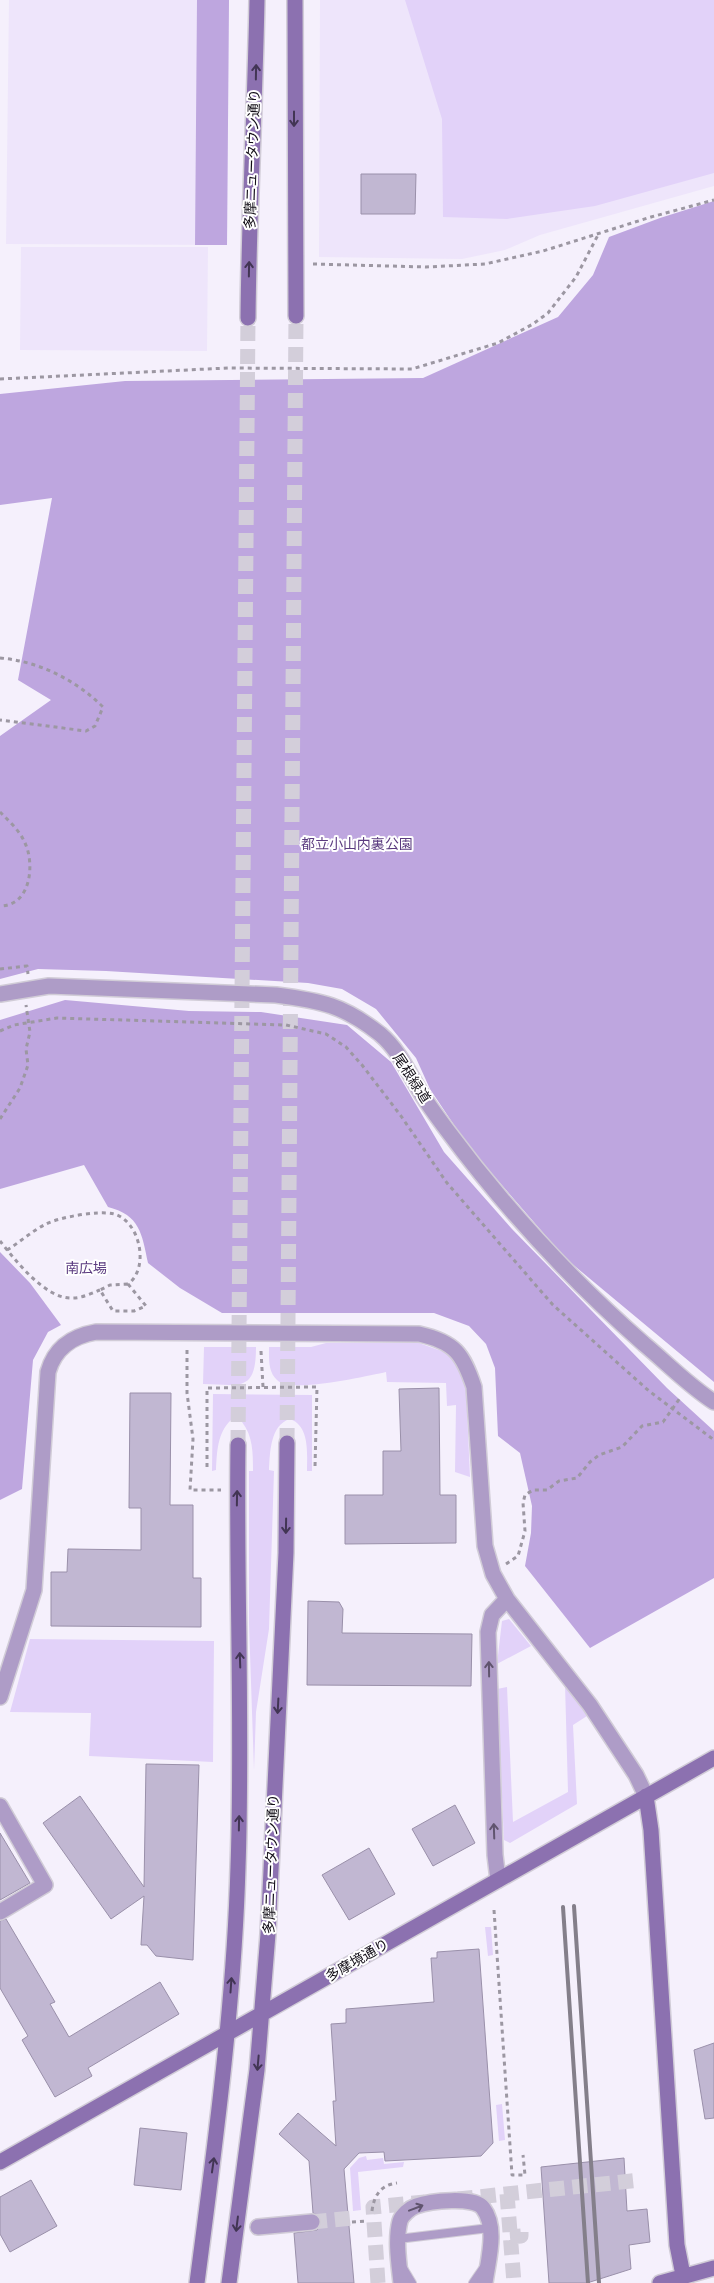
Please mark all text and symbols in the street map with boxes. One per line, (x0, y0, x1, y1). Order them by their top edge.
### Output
one-way arrow (251, 64, 261, 80)
street label: 多摩ニュータウン通り (242, 89, 262, 229)
one-way arrow (289, 110, 299, 126)
one-way arrow (244, 261, 253, 277)
park label: 都立小山内裏公園 (301, 836, 413, 852)
street label: 尾根緑道 (390, 1050, 434, 1106)
park label: 南広場 (65, 1260, 107, 1276)
one-way arrow (233, 1490, 242, 1506)
one-way arrow (281, 1518, 291, 1534)
one-way arrow (235, 1653, 244, 1669)
one-way arrow (484, 1661, 494, 1678)
one-way arrow (273, 1698, 282, 1714)
street label: 多摩ニュータウン通り (261, 1794, 281, 1934)
one-way arrow (235, 1815, 244, 1831)
one-way arrow (489, 1824, 499, 1840)
street label: 多摩境通り (323, 1936, 391, 1984)
one-way arrow (227, 1977, 236, 1993)
one-way arrow (253, 2054, 263, 2070)
one-way arrow (208, 2158, 218, 2174)
one-way arrow (408, 2203, 423, 2212)
one-way arrow (232, 2215, 242, 2231)

